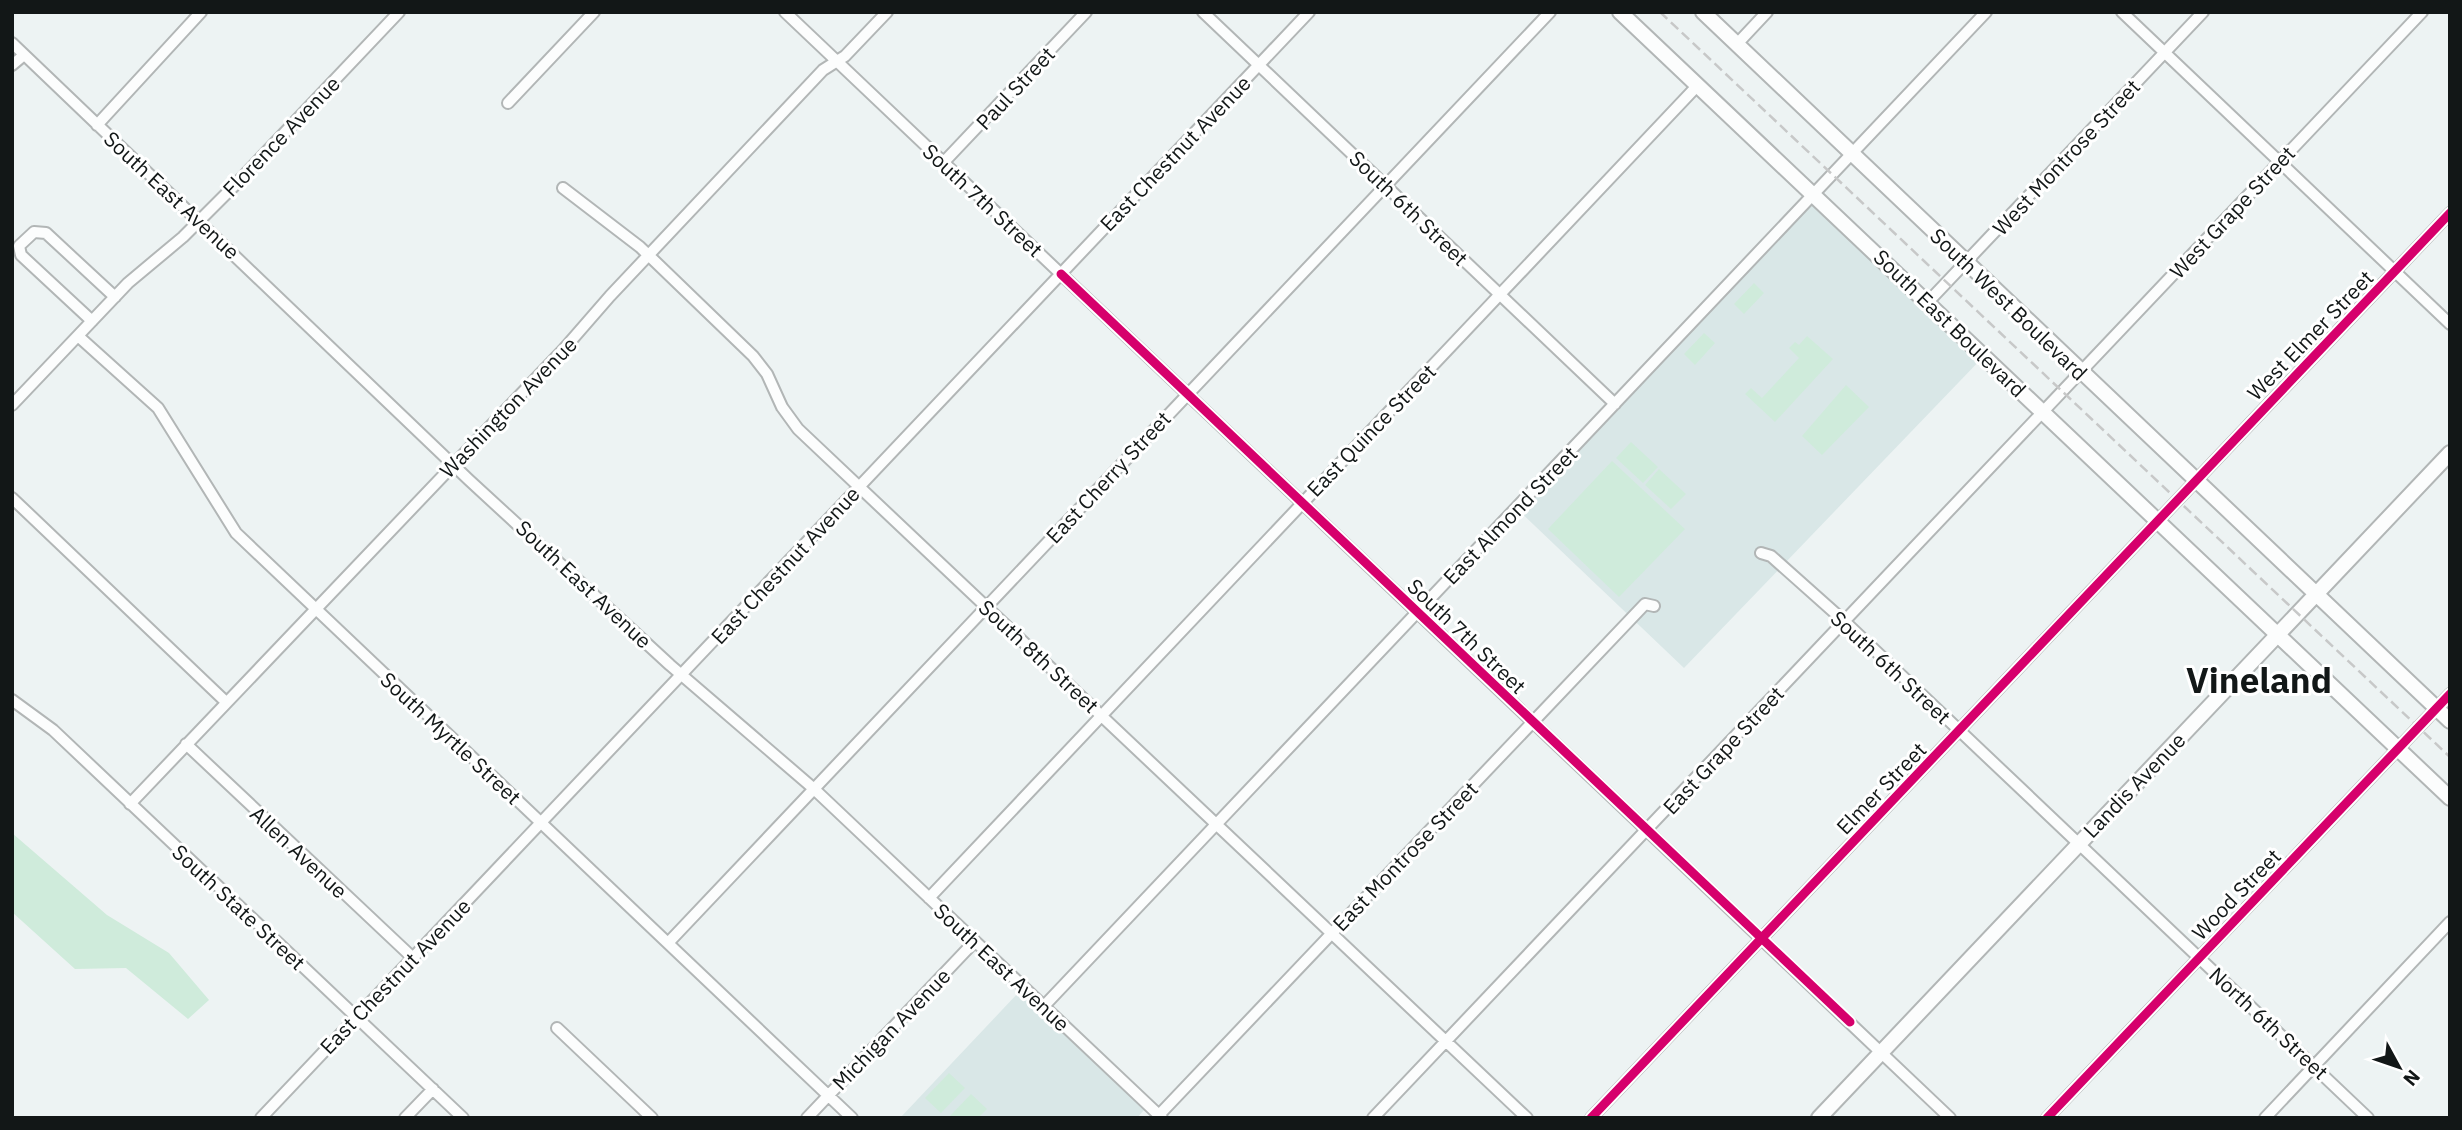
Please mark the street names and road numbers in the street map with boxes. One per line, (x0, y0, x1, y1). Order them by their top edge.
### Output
street label: Paul Street (969, 40, 1061, 136)
street label: East Chestnut Avenue (1093, 69, 1257, 237)
street label: Florence Avenue (216, 70, 346, 202)
street label: West Montrose Street (1986, 73, 2146, 241)
street label: South East Avenue (98, 125, 246, 265)
street label: South 7th Street (917, 137, 1049, 263)
street label: West Grape Street (2163, 140, 2301, 284)
street label: South 6th Street (1344, 144, 1474, 272)
street label: South West Boulevard (1924, 222, 2094, 386)
street label: South East Boulevard (1868, 243, 2032, 403)
street label: West Elmer Street (2241, 264, 2379, 406)
street label: Washington Avenue (433, 330, 583, 484)
street label: East Quince Street (1300, 358, 1442, 502)
street label: East Cherry Street (1039, 405, 1177, 549)
street label: East Almond Street (1437, 440, 1583, 590)
street label: East Chestnut Avenue (704, 480, 866, 650)
street label: South East Avenue (510, 514, 658, 654)
street label: South 7th Street (1402, 572, 1532, 700)
street label: South 8th Street (973, 593, 1105, 719)
street label: South 6th Street (1825, 604, 1957, 730)
street label: South Myrtle Street (375, 665, 527, 811)
street label: East Grape Street (1656, 680, 1790, 820)
street label: Landis Avenue (2077, 726, 2191, 844)
street label: Elmer Street (1830, 736, 1932, 840)
street label: East Montrose Street (1326, 775, 1484, 937)
street label: Allen Avenue (244, 800, 354, 904)
street label: South State Street (166, 838, 312, 976)
street label: Wood Street (2185, 842, 2287, 946)
street label: East Chestnut Avenue (313, 892, 477, 1060)
street label: South East Avenue (928, 897, 1076, 1037)
street label: North 6th Street (2203, 961, 2335, 1085)
street label: Michigan Avenue (826, 962, 956, 1096)

